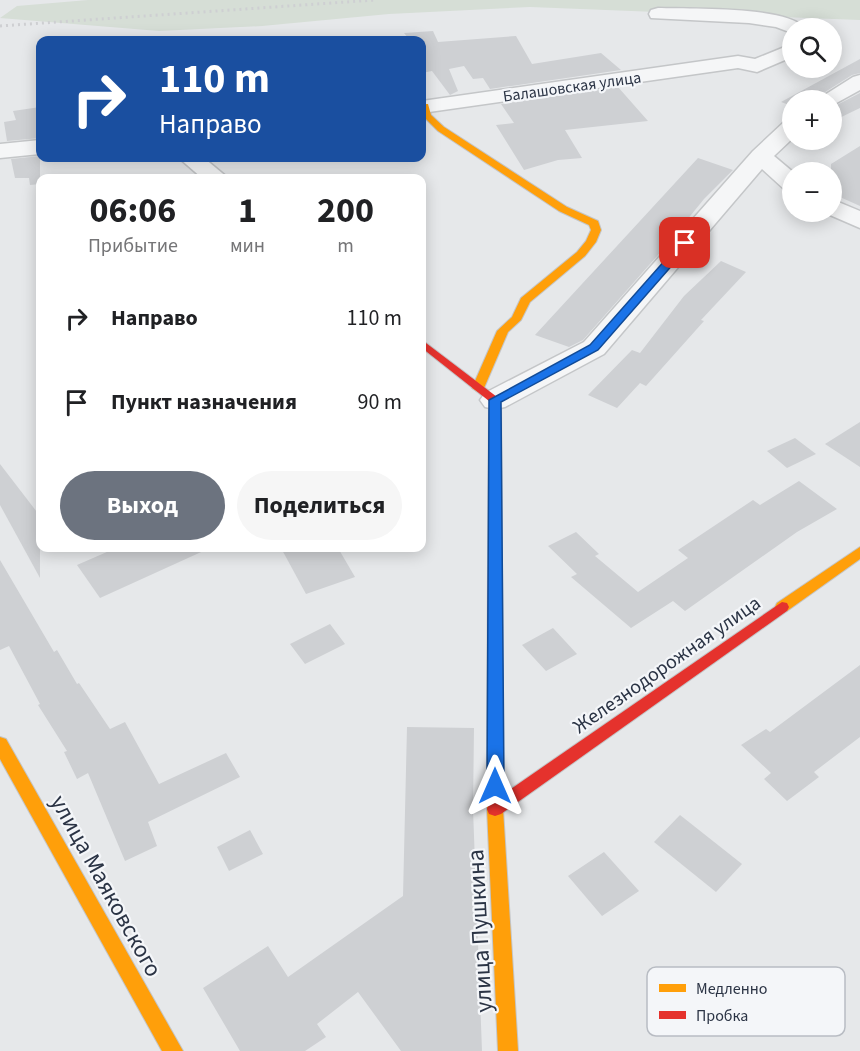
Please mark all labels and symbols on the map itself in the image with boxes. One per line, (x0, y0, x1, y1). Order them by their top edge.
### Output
street label: Балашовская улица (502, 66, 642, 108)
pin (659, 217, 710, 268)
street label: Железнодорожная улица (567, 589, 767, 741)
position arrow (463, 754, 527, 818)
street label: улица Маяковского (41, 789, 171, 983)
street label: улица Пушкина (458, 848, 502, 1014)
legend (647, 967, 845, 1036)
text: Медленно (696, 978, 767, 1000)
text: Пробка (696, 1005, 748, 1027)

